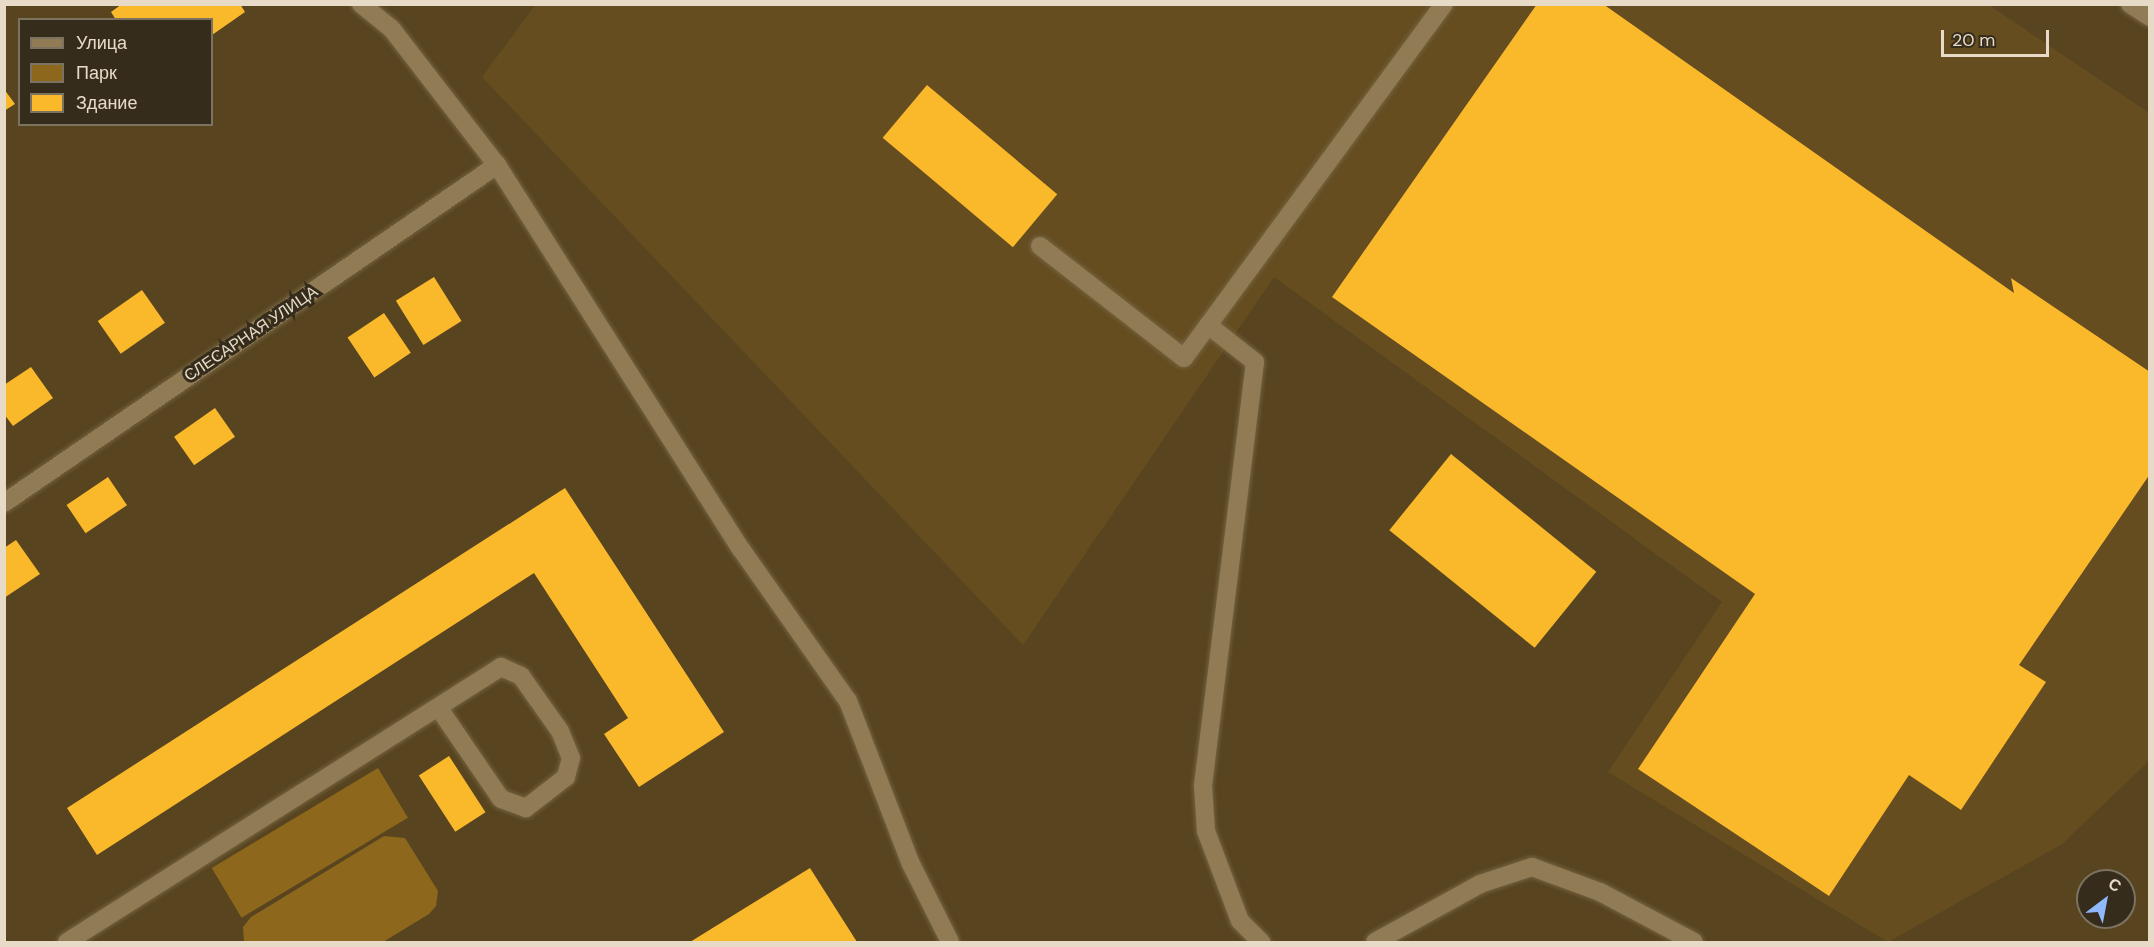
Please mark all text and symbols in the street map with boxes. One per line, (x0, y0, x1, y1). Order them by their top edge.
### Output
legend (18, 18, 213, 126)
scale bar (1944, 18, 2052, 56)
text: 20 m (1952, 28, 1995, 52)
text: Улица (76, 31, 127, 55)
text: Парк (76, 61, 117, 85)
text: Здание (76, 91, 137, 115)
street label: СЛЕСАРНАЯ УЛИЦА (181, 282, 321, 386)
north arrow (2076, 869, 2136, 929)
text: С (2104, 873, 2125, 897)

